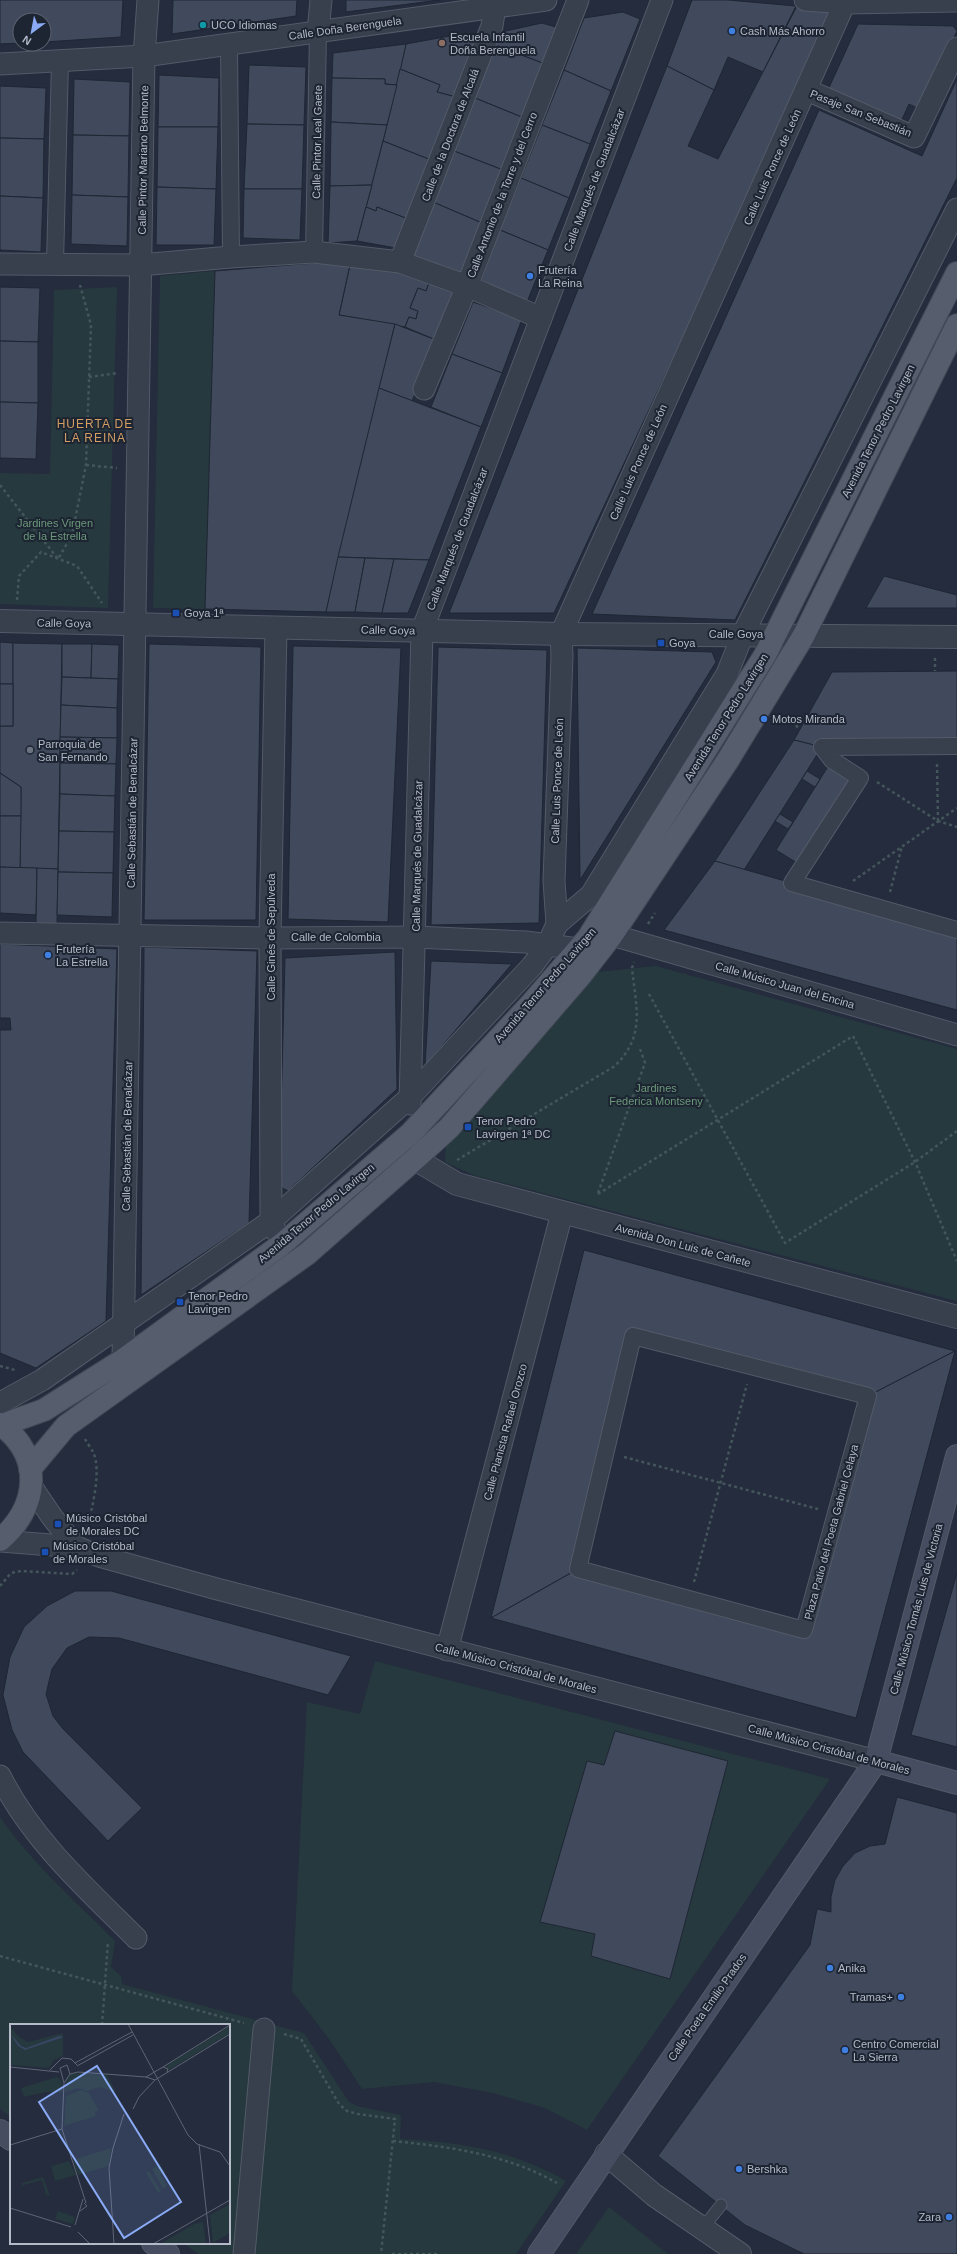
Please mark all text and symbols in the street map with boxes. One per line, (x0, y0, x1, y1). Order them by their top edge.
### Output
north arrow (12, 12, 52, 52)
street label: Calle Doña Berenguela (288, 14, 403, 42)
place label: UCO Idiomas (211, 19, 278, 31)
marker: UCO Idiomas (198, 20, 208, 30)
place label: Cash Más Ahorro (740, 25, 825, 37)
marker: Cash Más Ahorro (727, 26, 737, 36)
place label: Escuela Infantil Doña Berenguela (450, 31, 537, 56)
text: N (20, 33, 33, 48)
marker: Escuela Infantil Doña Berenguela (437, 38, 447, 48)
street label: Calle de la Doctora de Alcalá (419, 66, 481, 203)
street label: Calle Pintor Mariano Belmonte (136, 85, 150, 235)
street label: Calle Pintor Leal Gaete (310, 85, 324, 199)
street label: Pasaje San Sebastián (809, 87, 913, 139)
street label: Calle Marqués de Guadalcázar (561, 107, 627, 253)
street label: Calle Luis Ponce de León (741, 107, 803, 227)
street label: Calle Antonio de la Torre y del Cerro (465, 110, 539, 280)
place label: Frutería La Reina (538, 264, 583, 289)
marker: Frutería La Reina (525, 271, 535, 281)
street label: Avenida Tenor Pedro Lavirgen (839, 363, 917, 499)
street label: Calle Luis Ponce de León (607, 402, 669, 522)
district label: HUERTA DE LA REINA (57, 417, 133, 445)
street label: Calle Marqués de Guadalcázar (424, 466, 490, 612)
park label: Jardines Virgen de la Estrella (17, 517, 93, 542)
place label: Goya 1ª (184, 607, 224, 619)
marker: Goya 1ª (171, 608, 181, 618)
street label: Calle Goya (37, 617, 92, 629)
street label: Calle Goya (361, 624, 416, 636)
street label: Calle Goya (709, 628, 764, 640)
place label: Goya (669, 637, 696, 649)
marker: Goya (656, 638, 666, 648)
street label: Avenida Tenor Pedro Lavirgen (682, 651, 770, 783)
place label: Motos Miranda (772, 713, 846, 725)
marker: Motos Miranda (759, 714, 769, 724)
street label: Calle Luis Ponce de León (549, 718, 565, 844)
street label: Calle Sebastián de Benalcázar (125, 737, 139, 888)
place label: Parroquia de San Fernando (38, 738, 108, 763)
marker: Parroquia de San Fernando (25, 745, 35, 755)
street label: Calle Marqués de Guadalcázar (410, 780, 424, 932)
street label: Calle Ginés de Sepúlveda (265, 873, 277, 1001)
street label: Avenida Tenor Pedro Lavirgen (492, 925, 598, 1045)
street label: Calle de Colombia (291, 931, 382, 943)
place label: Frutería La Estrella (56, 943, 109, 968)
marker: Frutería La Estrella (43, 950, 53, 960)
street label: Calle Músico Juan del Encina (714, 959, 857, 1011)
street label: Calle Sebastián de Benalcázar (120, 1060, 134, 1211)
park label: Jardines Federica Montseny (609, 1082, 703, 1107)
place label: Tenor Pedro Lavirgen 1ª DC (476, 1115, 550, 1140)
marker: Tenor Pedro Lavirgen 1ª DC (463, 1122, 473, 1132)
street label: Avenida Tenor Pedro Lavirgen (256, 1161, 376, 1265)
street label: Avenida Don Luis de Cañete (614, 1221, 752, 1269)
place label: Tenor Pedro Lavirgen (188, 1290, 248, 1315)
marker: Tenor Pedro Lavirgen (175, 1297, 185, 1307)
street label: Calle Pianista Rafael Orozco (481, 1363, 529, 1501)
street label: Plaza Patio del Poeta Gabriel Celaya (802, 1442, 860, 1621)
place label: Músico Cristóbal de Morales DC (66, 1512, 147, 1537)
marker: Músico Cristóbal de Morales DC (53, 1519, 63, 1529)
street label: Calle Músico Tomás Luis de Victoria (887, 1521, 945, 1696)
place label: Músico Cristóbal de Morales (53, 1540, 134, 1565)
marker: Músico Cristóbal de Morales (40, 1547, 50, 1557)
street label: Calle Músico Cristóbal de Morales (434, 1641, 599, 1696)
street label: Calle Músico Cristóbal de Morales (747, 1722, 912, 1777)
street label: Calle Poeta Emilio Prados (665, 1951, 749, 2063)
place label: Anika (838, 1962, 866, 1974)
marker: Anika (825, 1963, 835, 1973)
place label: Tramas+ (850, 1991, 893, 2003)
marker: Tramas+ (896, 1992, 906, 2002)
inset map (10, 2024, 230, 2244)
place label: Centro Comercial La Sierra (853, 2038, 939, 2063)
marker: Centro Comercial La Sierra (840, 2045, 850, 2055)
place label: Bershka (747, 2163, 788, 2175)
marker: Bershka (734, 2164, 744, 2174)
place label: Zara (918, 2211, 942, 2223)
marker: Zara (944, 2212, 954, 2222)

